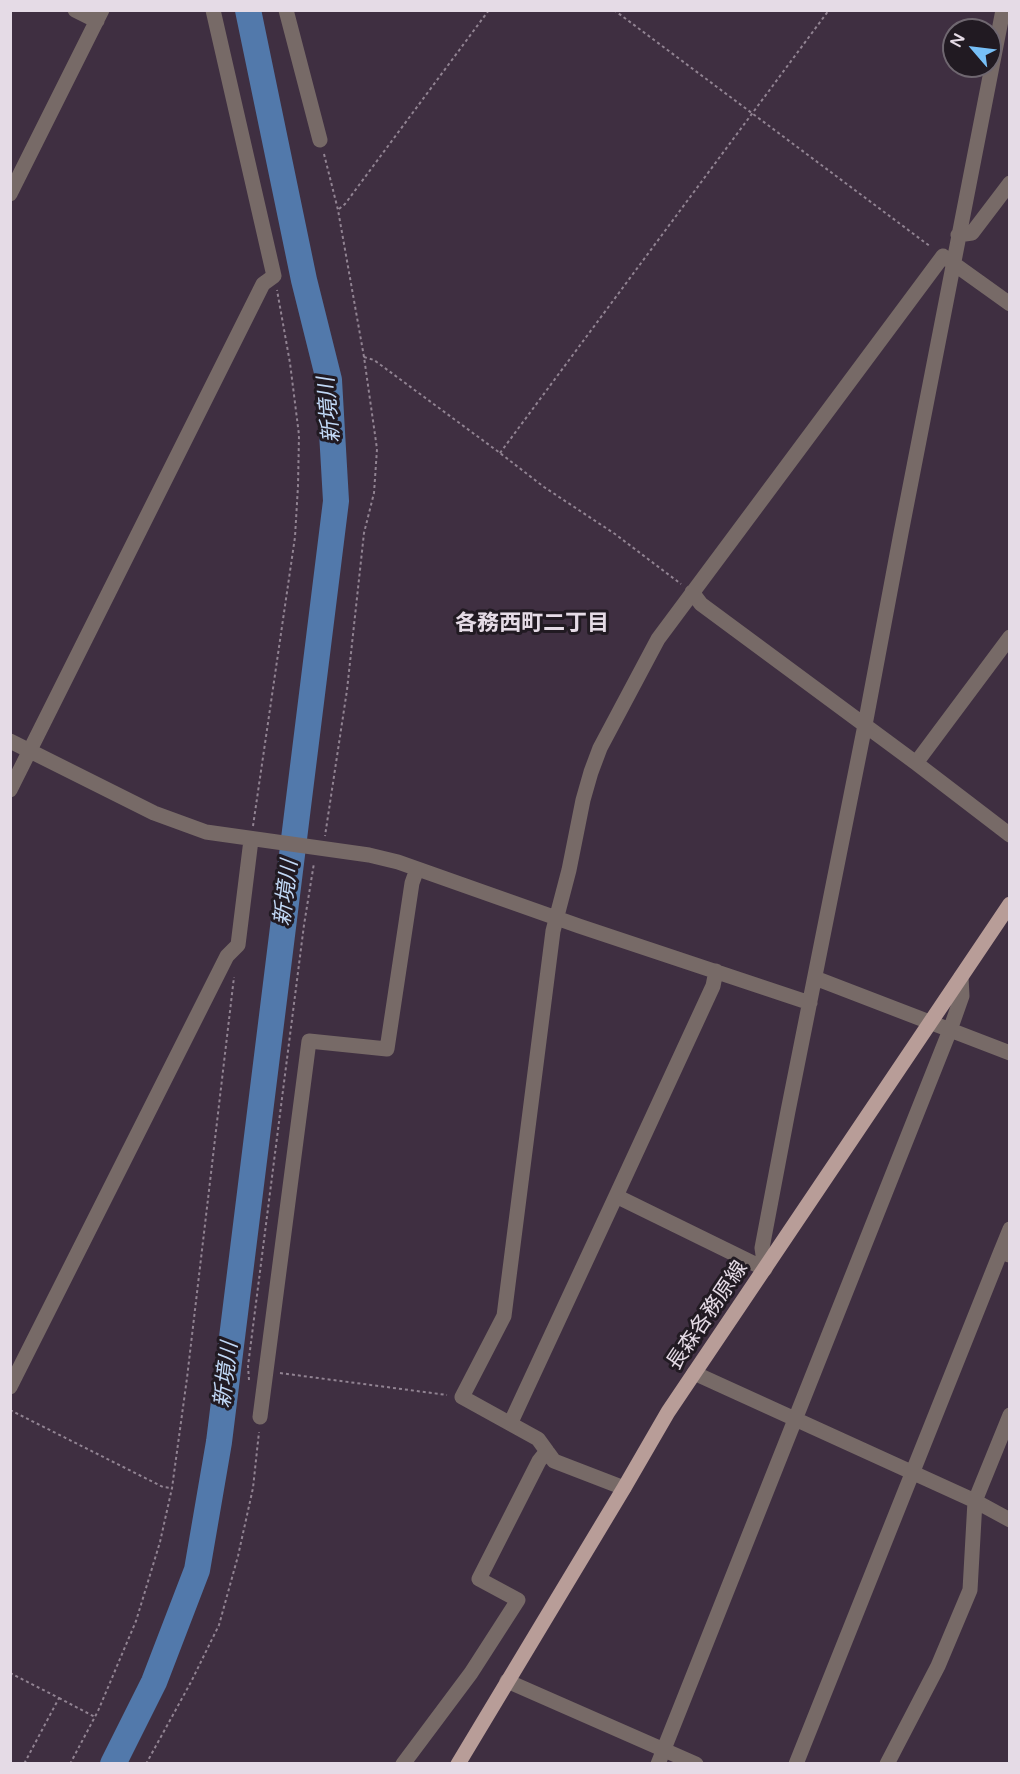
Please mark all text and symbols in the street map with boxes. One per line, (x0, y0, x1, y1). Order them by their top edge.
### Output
north arrow (942, 18, 1002, 78)
text: N (946, 30, 970, 51)
water label: 新境川 (314, 376, 346, 444)
district label: 各務西町二丁目 (455, 611, 609, 637)
water label: 新境川 (270, 859, 304, 927)
street label: 長森各務原線 (662, 1257, 754, 1375)
water label: 新境川 (210, 1341, 244, 1409)

